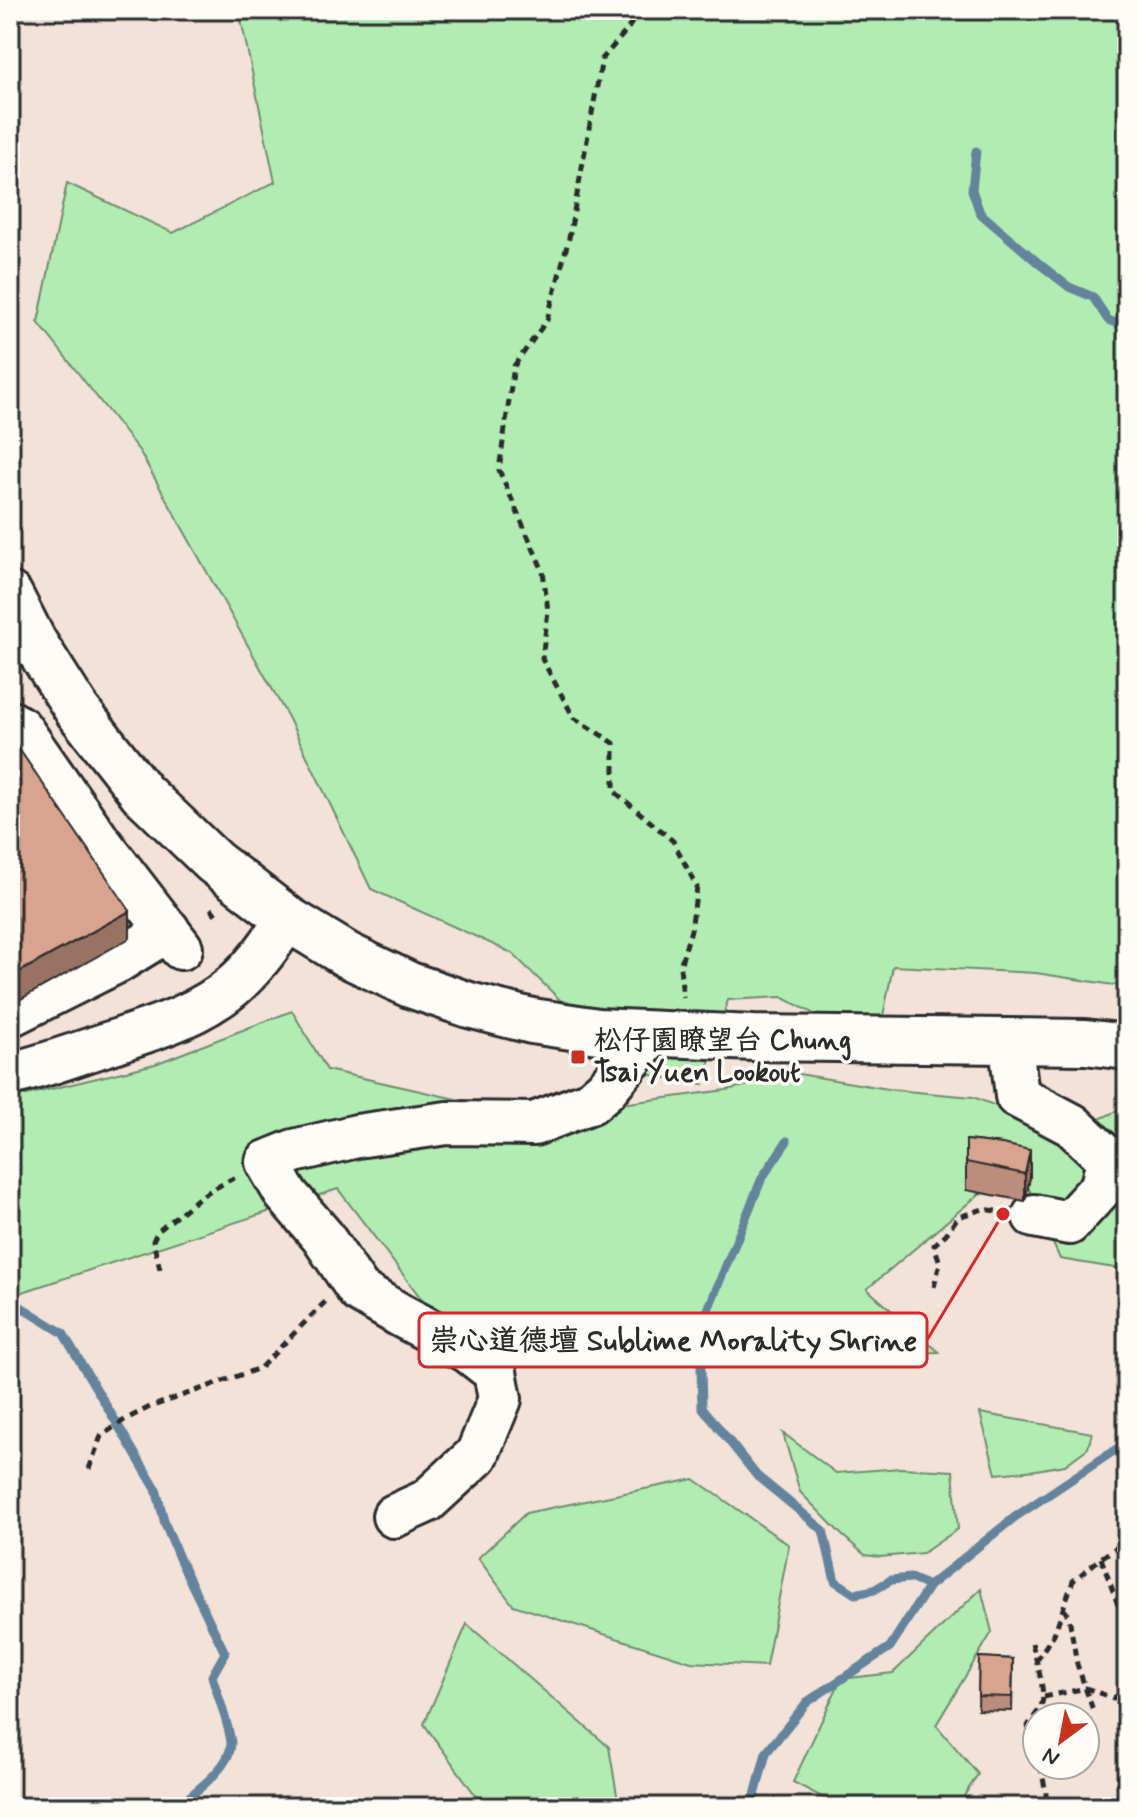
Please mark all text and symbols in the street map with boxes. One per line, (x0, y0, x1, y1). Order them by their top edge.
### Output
place label: 松仔園瞭望台 Chung Tsai Yuen Lookout (594, 1023, 851, 1092)
marker: 松仔園瞭望台 Chung Tsai Yuen Lookout (569, 1048, 587, 1066)
callout: 崇心道德壇 Sublime Morality Shrine (419, 1313, 927, 1367)
text: 崇心道德壇 Sublime Morality Shrine (429, 1322, 917, 1361)
north arrow (1021, 1701, 1101, 1781)
text: N (1038, 1741, 1065, 1772)

